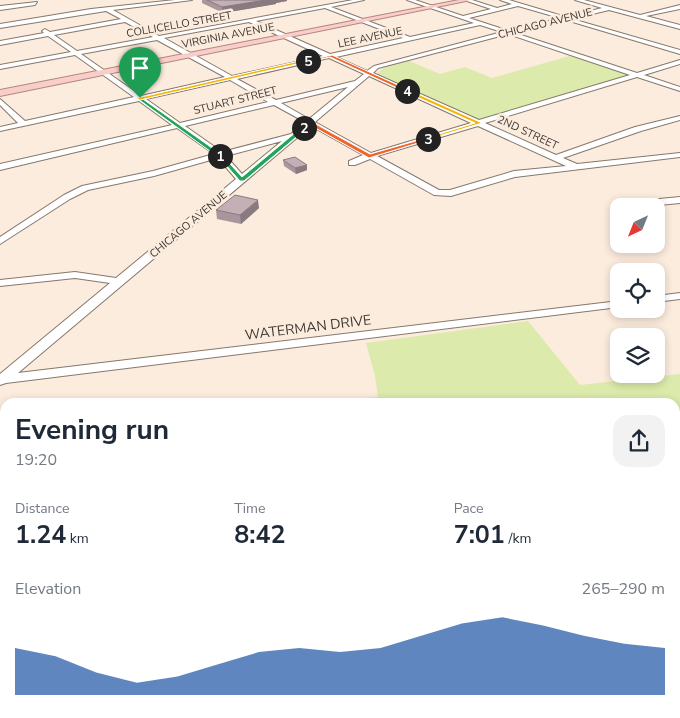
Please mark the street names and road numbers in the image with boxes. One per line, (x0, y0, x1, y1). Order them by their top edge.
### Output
street label: CHICAGO AVENUE (496, 4, 594, 42)
street label: COLLICELLO STREET (125, 8, 233, 41)
street label: VIRGINIA AVENUE (179, 19, 276, 52)
street label: LEE AVENUE (336, 23, 404, 52)
street label: STUART STREET (192, 83, 279, 118)
street label: 2ND STREET (495, 112, 561, 153)
street label: CHICAGO AVENUE (146, 187, 230, 261)
street label: WATERMAN DRIVE (244, 310, 372, 345)

